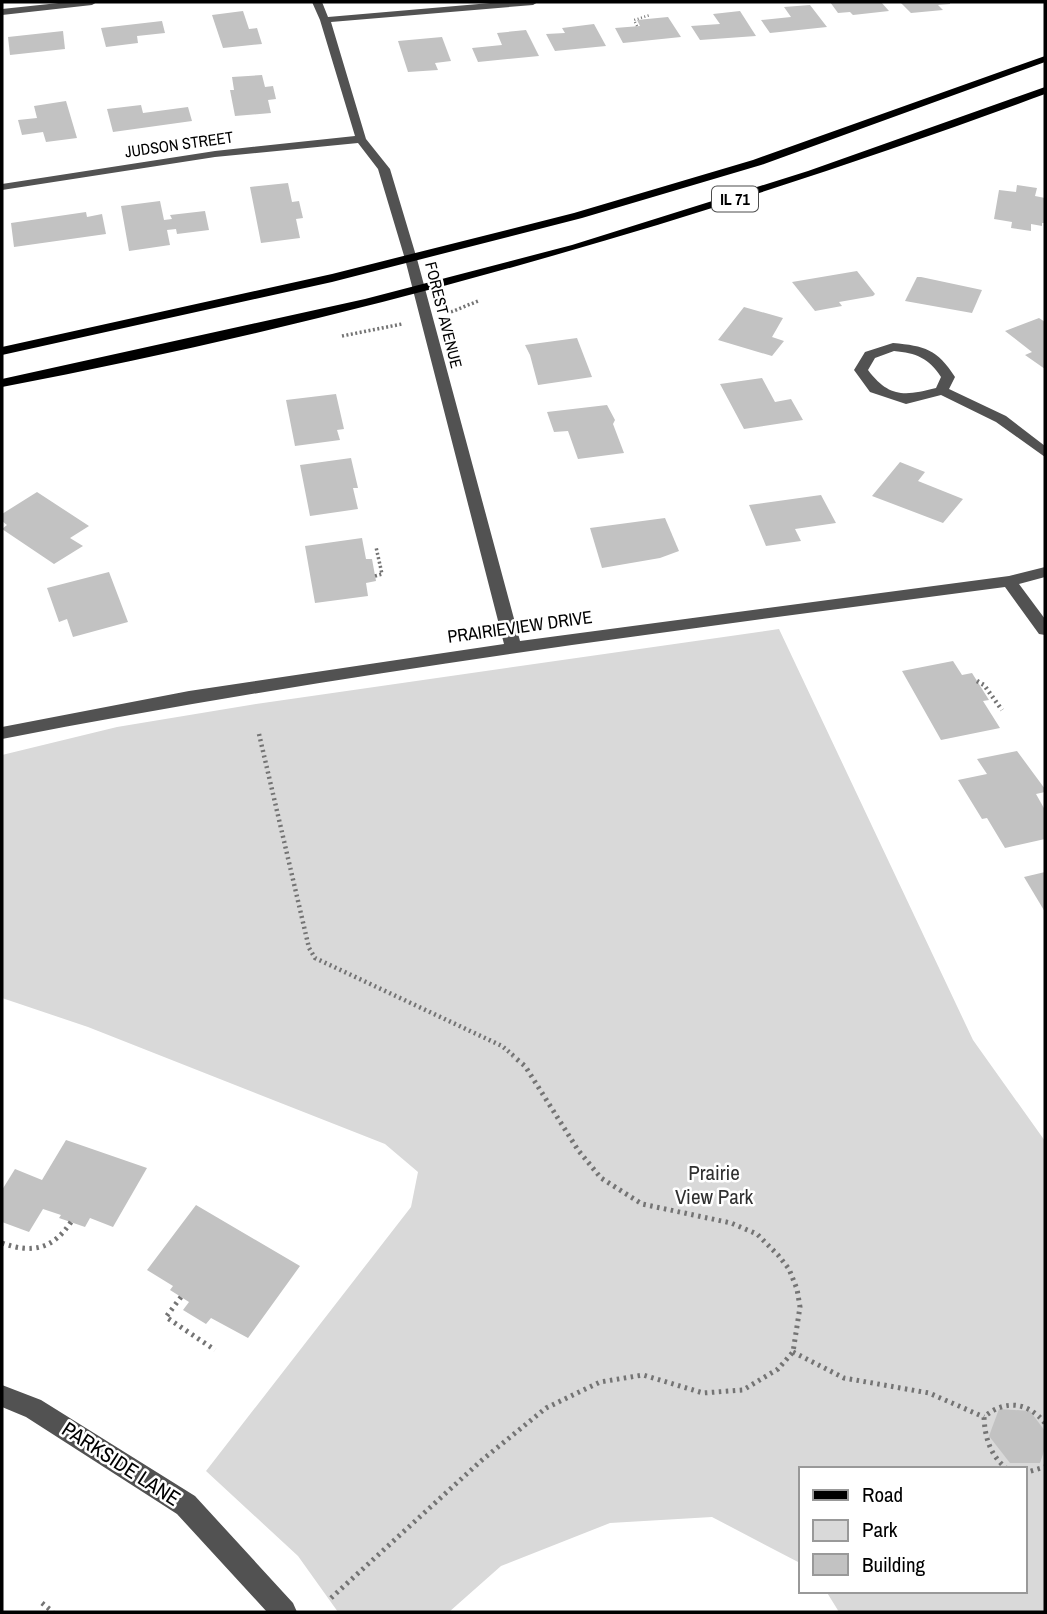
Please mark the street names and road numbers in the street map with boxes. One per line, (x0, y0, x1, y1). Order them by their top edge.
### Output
street label: JUDSON STREET (123, 125, 235, 163)
road number: IL 71 (712, 186, 758, 211)
street label: FOREST AVENUE (420, 259, 468, 371)
street label: PRAIRIEVIEW DRIVE (446, 604, 594, 649)
street label: PARKSIDE LANE (57, 1414, 186, 1513)

